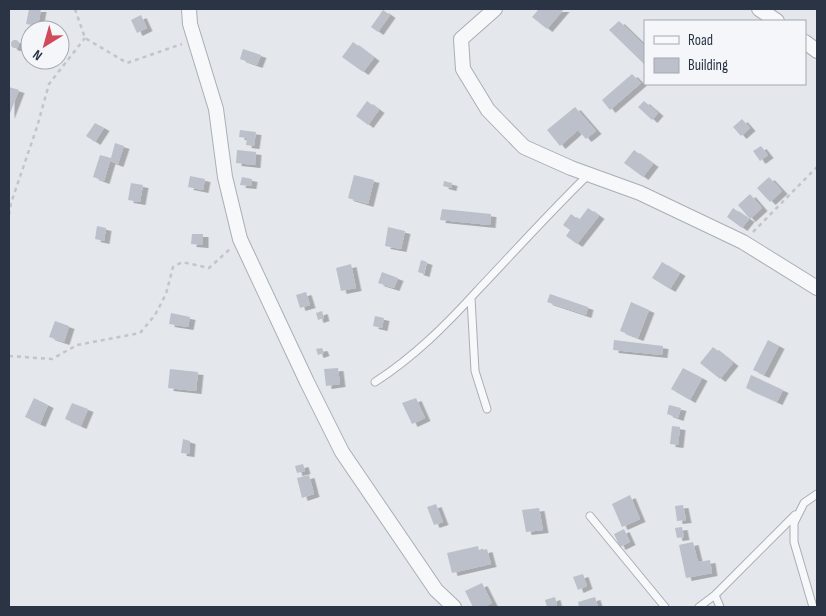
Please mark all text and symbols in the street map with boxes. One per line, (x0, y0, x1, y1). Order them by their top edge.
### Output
north arrow (20, 20, 70, 70)
legend (644, 20, 806, 85)
text: Road (688, 31, 713, 50)
text: N (29, 46, 46, 64)
text: Building (688, 56, 728, 75)

